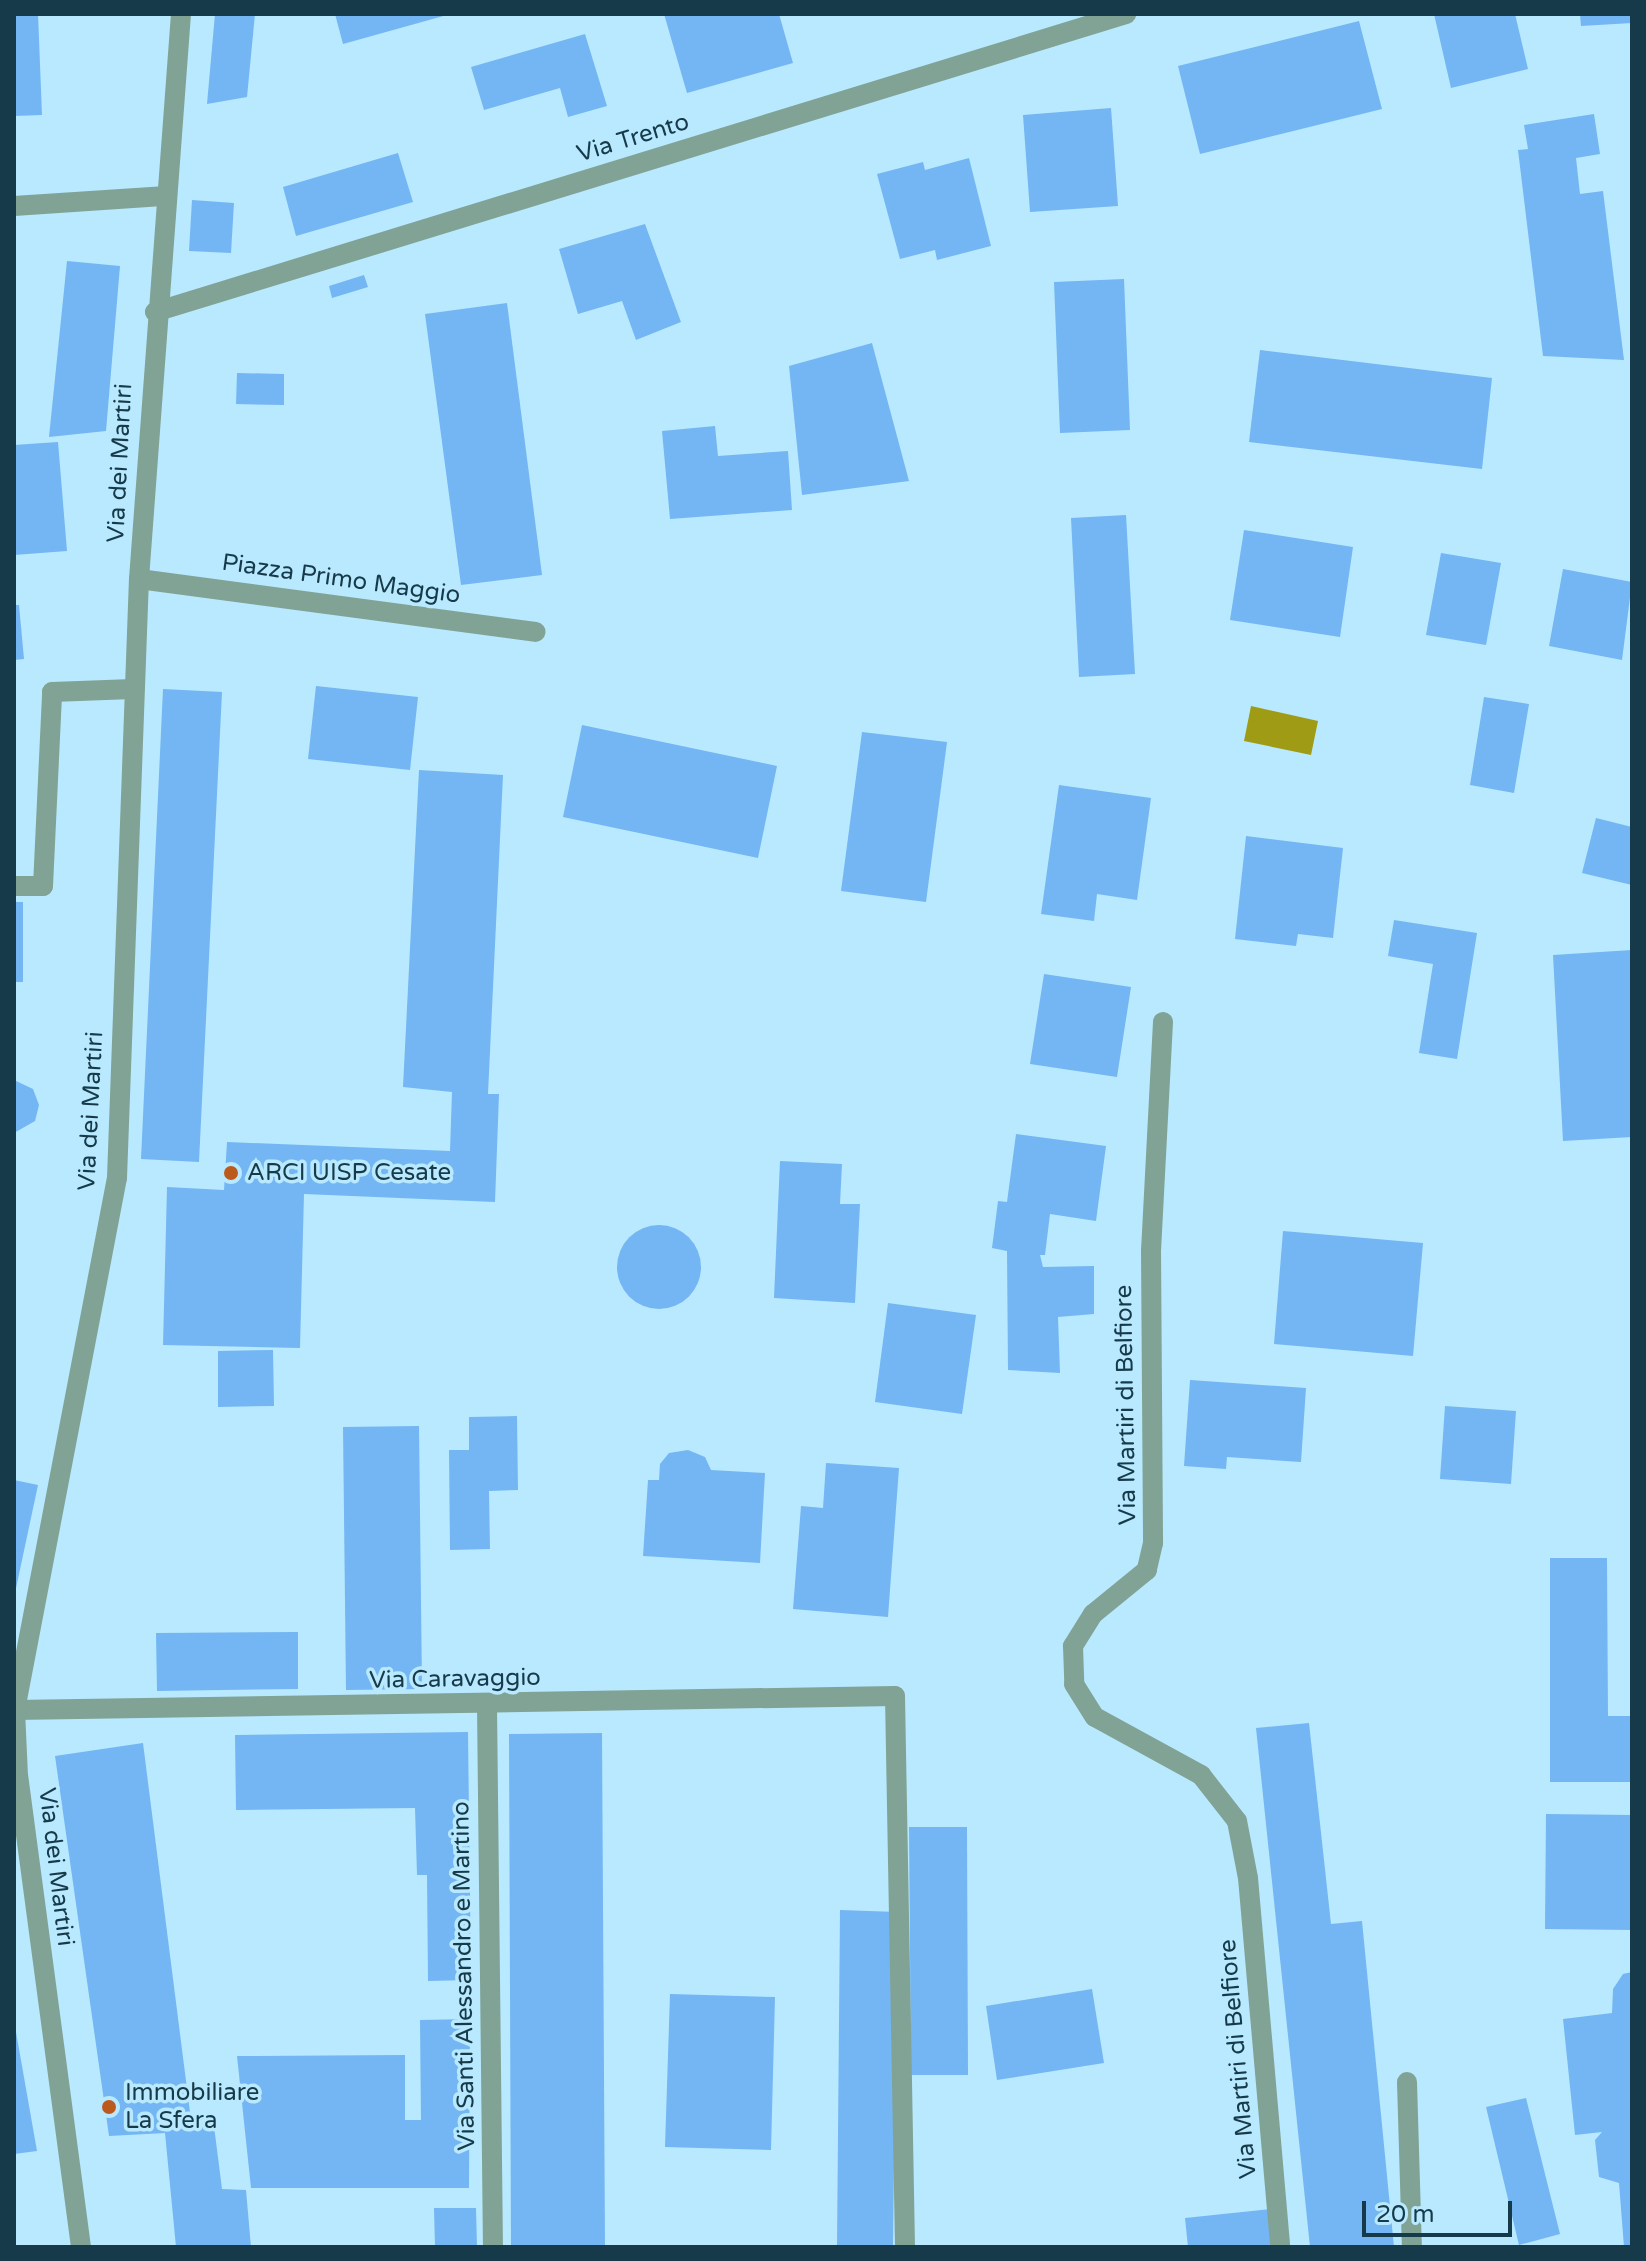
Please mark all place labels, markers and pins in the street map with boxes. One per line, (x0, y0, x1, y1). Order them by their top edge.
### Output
place label: ARCI UISP Cesate (247, 1159, 451, 1187)
marker: ARCI UISP Cesate (222, 1164, 240, 1182)
place label: Immobiliare La Sfera (125, 2079, 259, 2135)
marker: Immobiliare La Sfera (100, 2098, 118, 2116)

